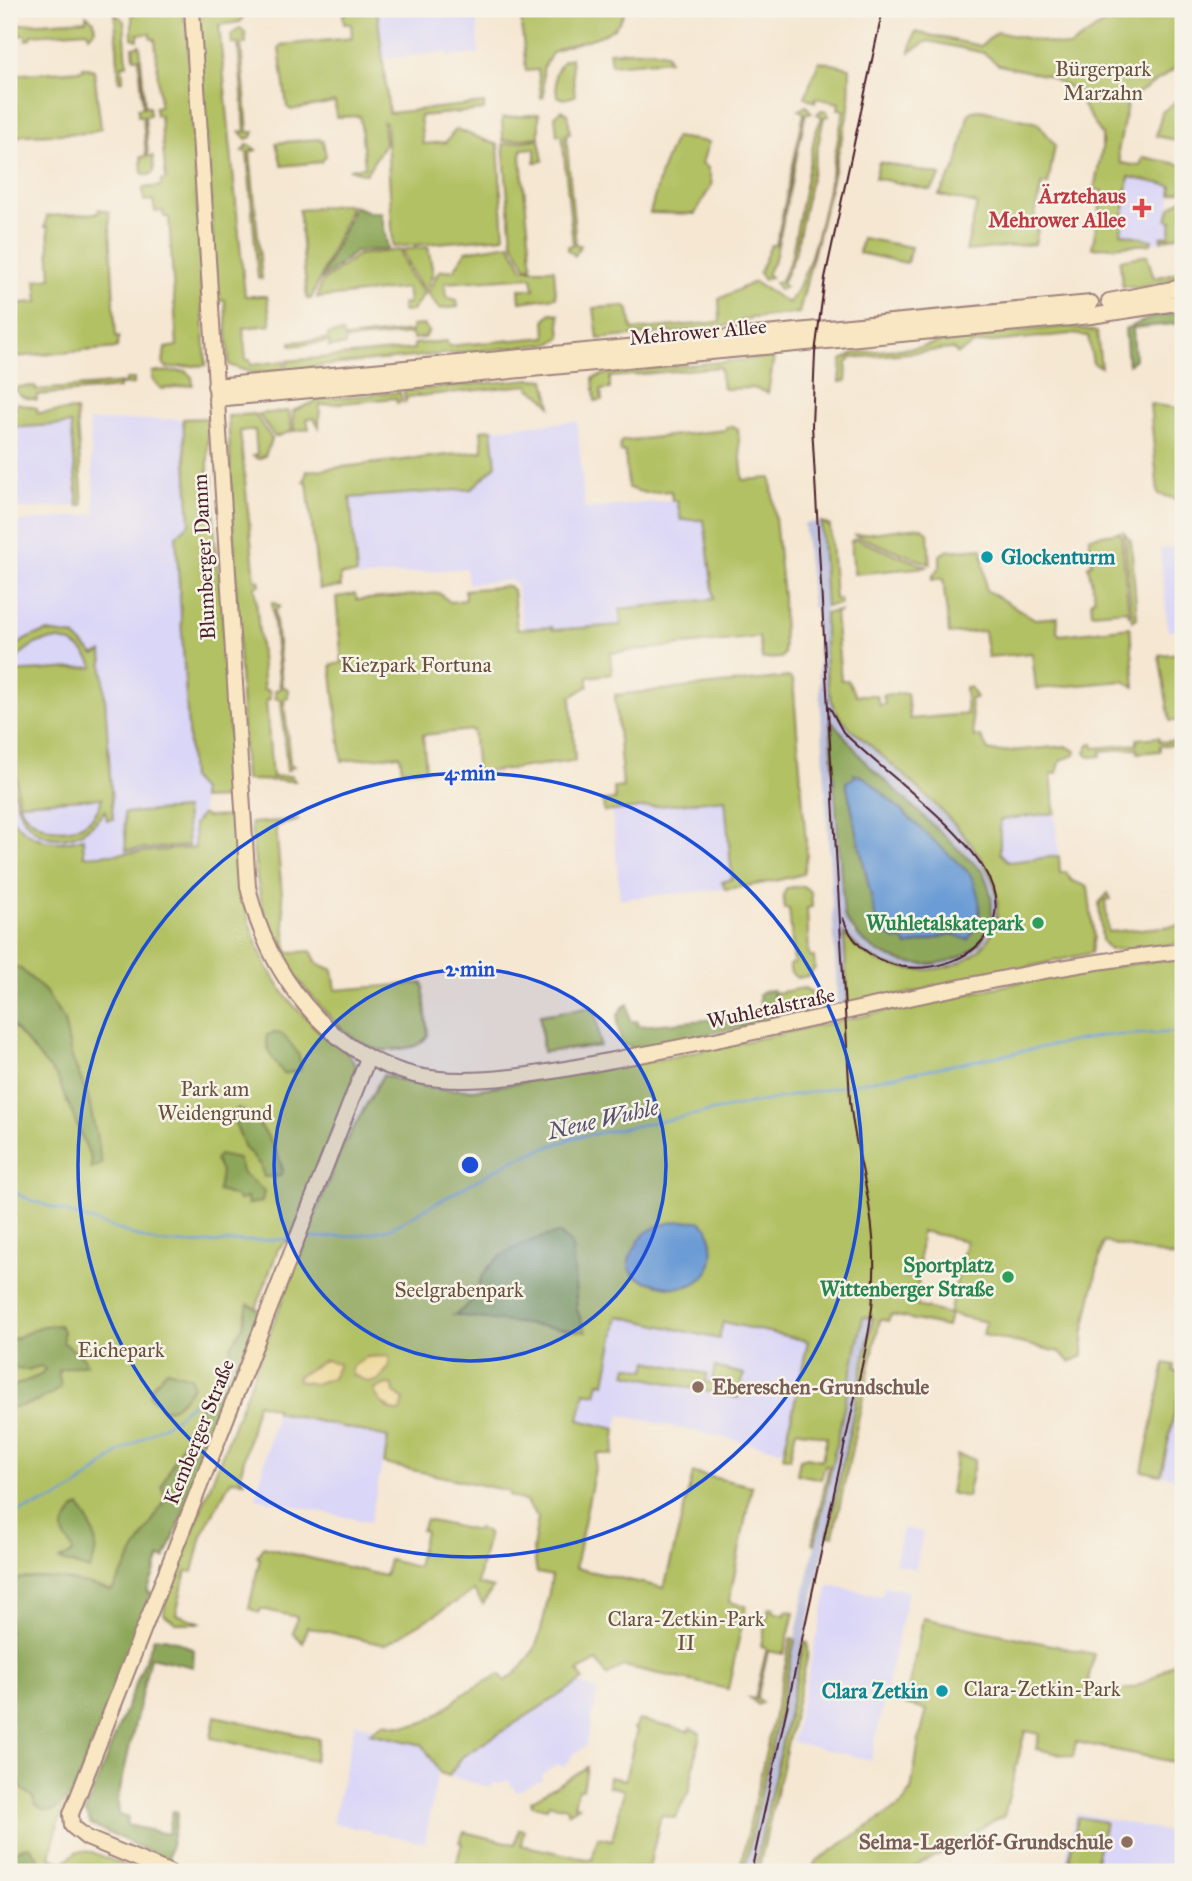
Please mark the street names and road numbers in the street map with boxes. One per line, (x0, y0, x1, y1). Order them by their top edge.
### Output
street label: Mehrower Allee (628, 313, 768, 351)
street label: Blumberger Damm (187, 473, 221, 641)
street label: Wuhletalstraße (705, 982, 838, 1034)
street label: Kemberger Straße (158, 1355, 240, 1509)

